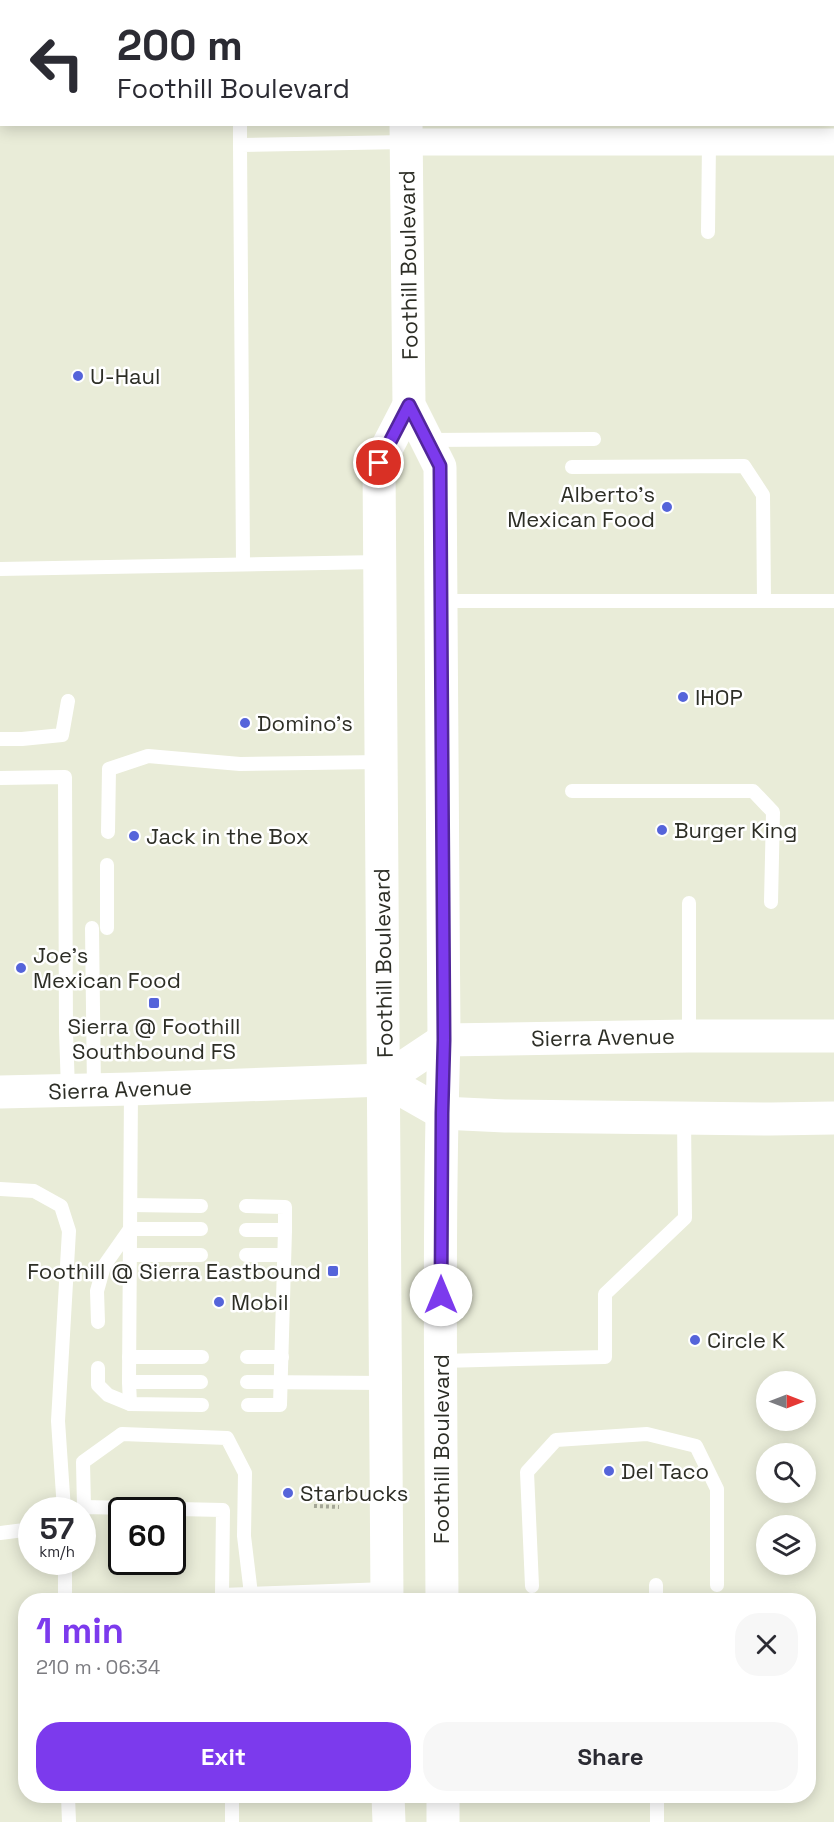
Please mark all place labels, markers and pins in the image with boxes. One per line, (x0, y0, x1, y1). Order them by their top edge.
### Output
place label: U-Haul (90, 362, 160, 390)
marker: U-Haul (71, 369, 85, 383)
pin (353, 437, 404, 488)
place label: Alberto's Mexican Food (507, 480, 655, 533)
marker: Alberto's Mexican Food (660, 500, 674, 514)
place label: IHOP (695, 683, 743, 711)
marker: IHOP (676, 690, 690, 704)
place label: Domino's (257, 709, 353, 737)
marker: Domino's (238, 716, 252, 730)
place label: Burger King (674, 816, 797, 844)
place label: Jack in the Box (146, 822, 309, 850)
marker: Burger King (655, 823, 669, 837)
marker: Jack in the Box (127, 829, 141, 843)
place label: Joe's Mexican Food (33, 941, 181, 994)
marker: Joe's Mexican Food (14, 961, 28, 975)
marker: Sierra @ Foothill Southbound FS (147, 996, 161, 1010)
place label: Sierra @ Foothill Southbound FS (68, 1012, 240, 1065)
place label: Foothill @ Sierra Eastbound (27, 1257, 321, 1285)
marker: Foothill @ Sierra Eastbound (326, 1264, 340, 1278)
place label: Mobil (231, 1288, 289, 1316)
marker: Mobil (212, 1295, 226, 1309)
place label: Circle K (707, 1326, 786, 1354)
marker: Circle K (688, 1333, 702, 1347)
place label: Del Taco (621, 1457, 709, 1485)
marker: Del Taco (602, 1464, 616, 1478)
place label: Starbucks (300, 1479, 408, 1507)
marker: Starbucks (281, 1486, 295, 1500)

